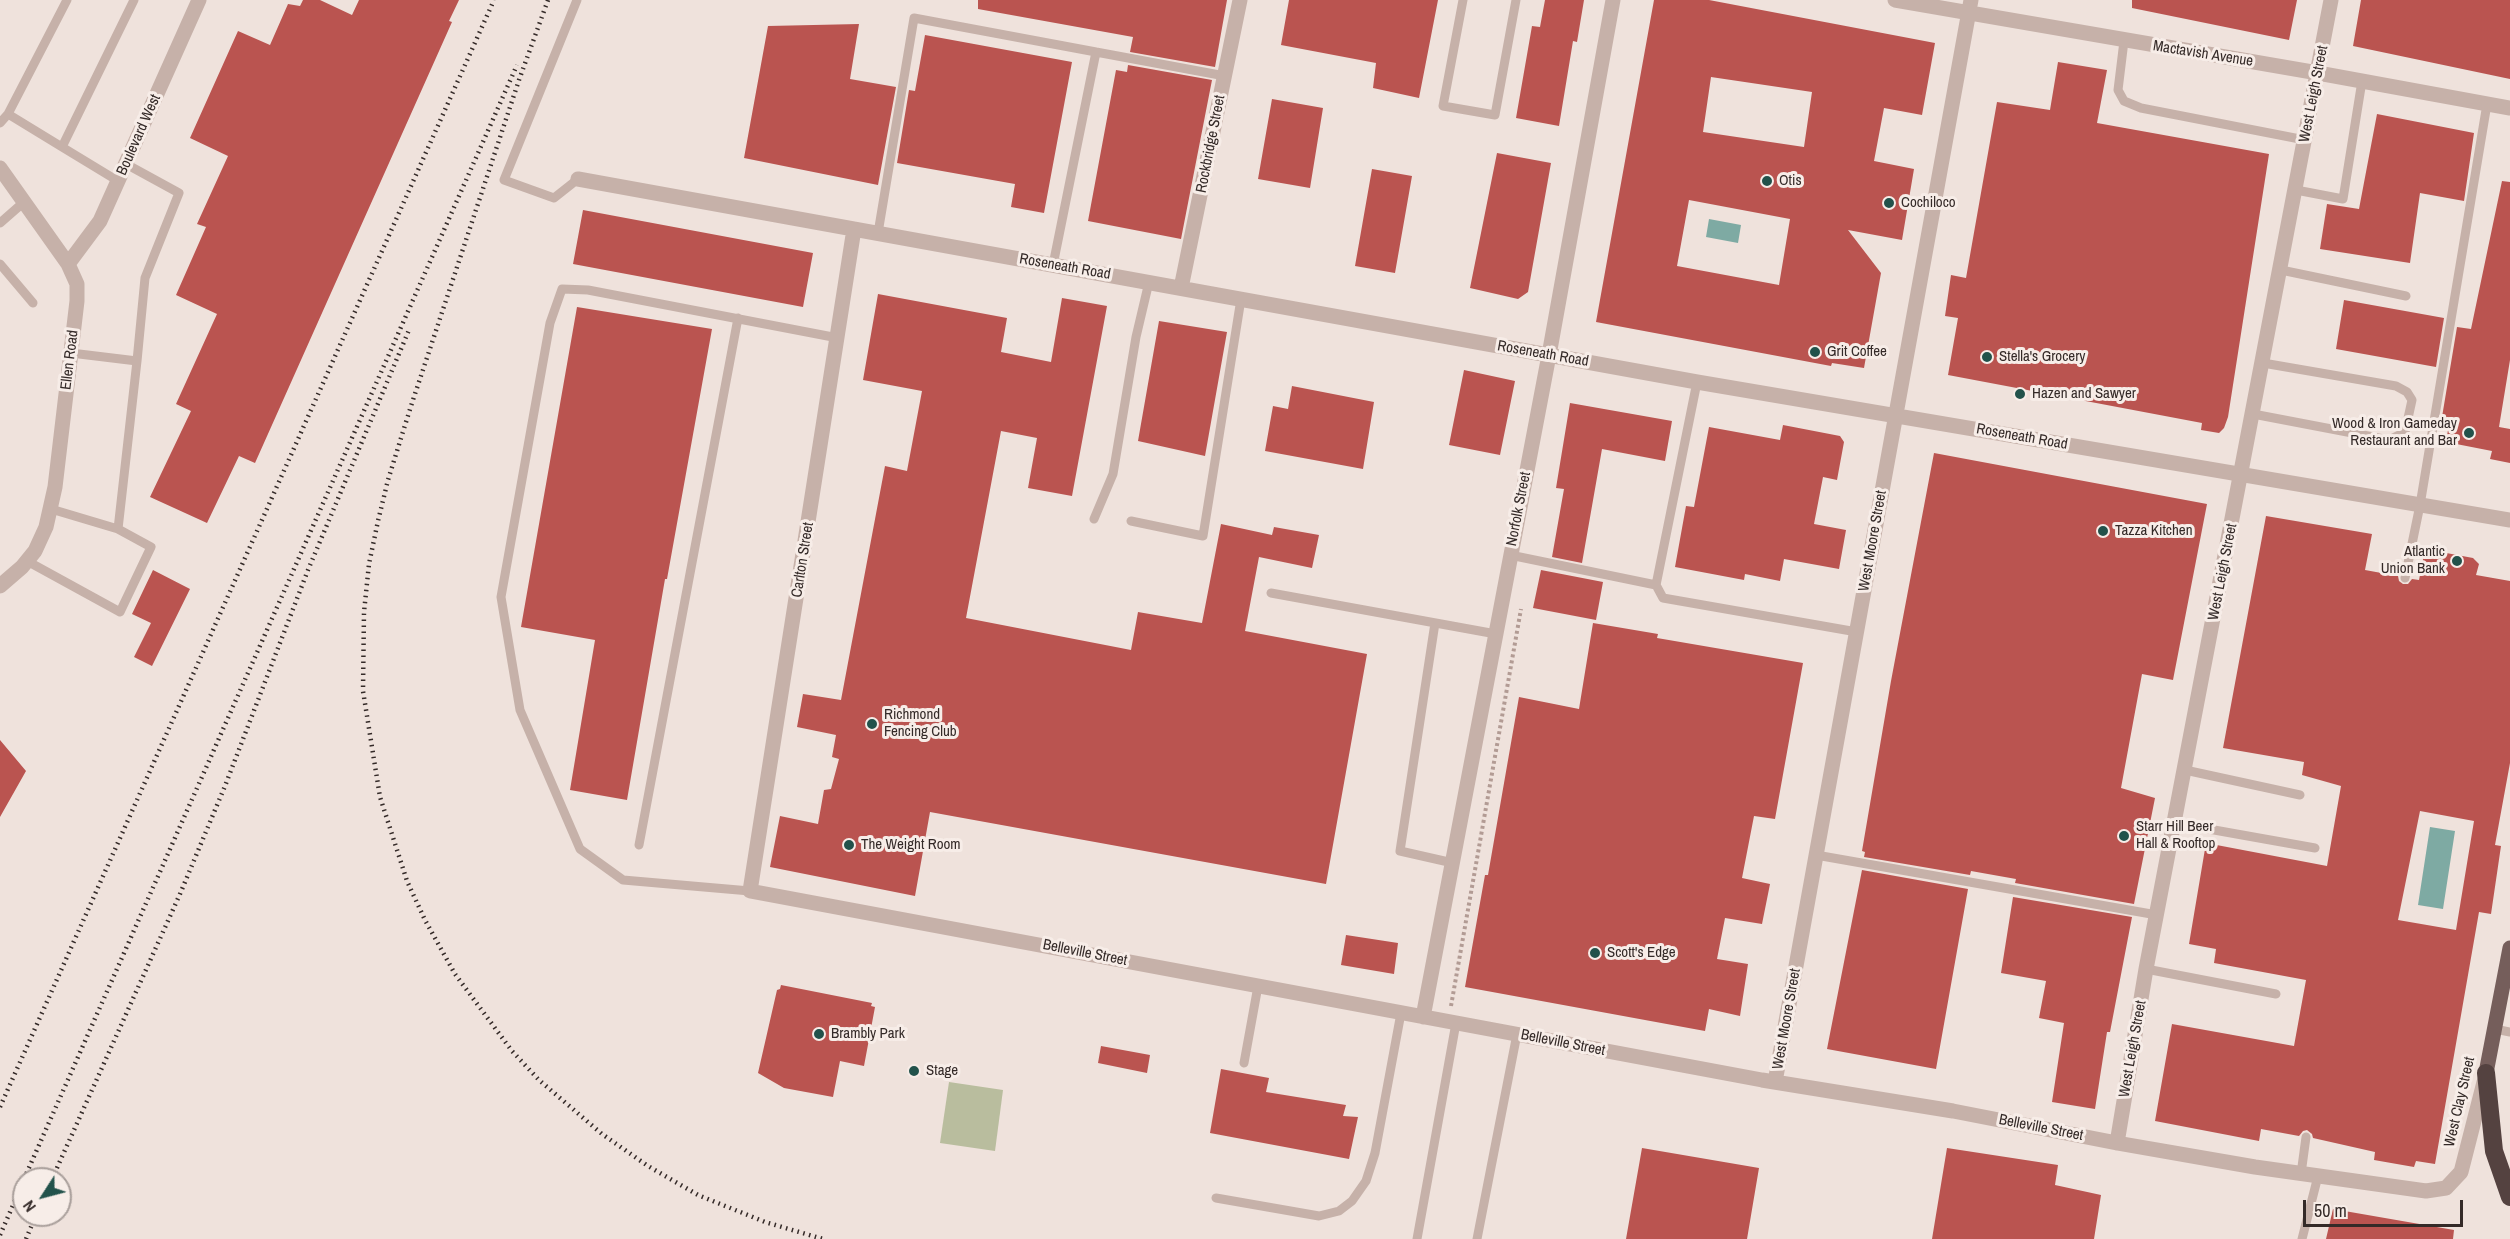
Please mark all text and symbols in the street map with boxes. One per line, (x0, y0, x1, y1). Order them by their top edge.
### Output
street label: Mactavish Avenue (2152, 37, 2254, 71)
street label: West Leigh Street (2296, 44, 2332, 144)
street label: Boulevard West (113, 92, 165, 178)
street label: Rockbridge Street (1193, 94, 1229, 194)
place label: Otis (1779, 172, 1802, 190)
marker: Otis (1760, 174, 1774, 188)
place label: Cochiloco (1901, 194, 1956, 212)
marker: Cochiloco (1882, 196, 1896, 210)
street label: Roseneath Road (1018, 250, 1112, 284)
street label: Ellen Road (57, 329, 83, 391)
street label: Roseneath Road (1496, 337, 1590, 371)
place label: Grit Coffee (1827, 343, 1887, 361)
marker: Grit Coffee (1808, 345, 1822, 359)
place label: Stella's Grocery (1999, 348, 2085, 366)
marker: Stella's Grocery (1980, 350, 1994, 364)
place label: Hazen and Sawyer (2032, 385, 2136, 403)
marker: Hazen and Sawyer (2013, 387, 2027, 401)
place label: Wood & Iron Gameday Restaurant and Bar (2332, 415, 2457, 450)
street label: Roseneath Road (1975, 420, 2069, 454)
marker: Wood & Iron Gameday Restaurant and Bar (2462, 426, 2476, 440)
street label: Norfolk Street (1503, 470, 1535, 548)
street label: West Moore Street (1855, 489, 1891, 593)
street label: Carlton Street (788, 521, 818, 599)
place label: Tazza Kitchen (2115, 522, 2193, 540)
street label: West Leigh Street (2205, 522, 2241, 622)
marker: Tazza Kitchen (2096, 524, 2110, 538)
place label: Atlantic Union Bank (2381, 543, 2445, 578)
marker: Atlantic Union Bank (2450, 554, 2464, 568)
place label: Richmond Fencing Club (884, 706, 957, 741)
marker: Richmond Fencing Club (865, 717, 879, 731)
place label: Starr Hill Beer Hall & Rooftop (2136, 818, 2215, 853)
marker: Starr Hill Beer Hall & Rooftop (2117, 829, 2131, 843)
place label: The Weight Room (861, 836, 961, 854)
marker: The Weight Room (842, 838, 856, 852)
street label: Belleville Street (1041, 936, 1129, 970)
place label: Scott's Edge (1607, 944, 1676, 962)
marker: Scott's Edge (1588, 946, 1602, 960)
street label: West Moore Street (1769, 967, 1805, 1071)
street label: West Leigh Street (2116, 999, 2150, 1099)
place label: Brambly Park (831, 1025, 905, 1043)
street label: Belleville Street (1519, 1026, 1607, 1060)
marker: Brambly Park (812, 1027, 826, 1041)
street label: West Clay Street (2441, 1055, 2479, 1149)
place label: Stage (926, 1062, 958, 1080)
marker: Stage (907, 1064, 921, 1078)
street label: Belleville Street (1997, 1111, 2085, 1145)
north arrow (12, 1167, 72, 1227)
scale bar (2306, 1188, 2466, 1226)
text: N (17, 1196, 41, 1217)
text: 50 m (2314, 1198, 2347, 1223)

